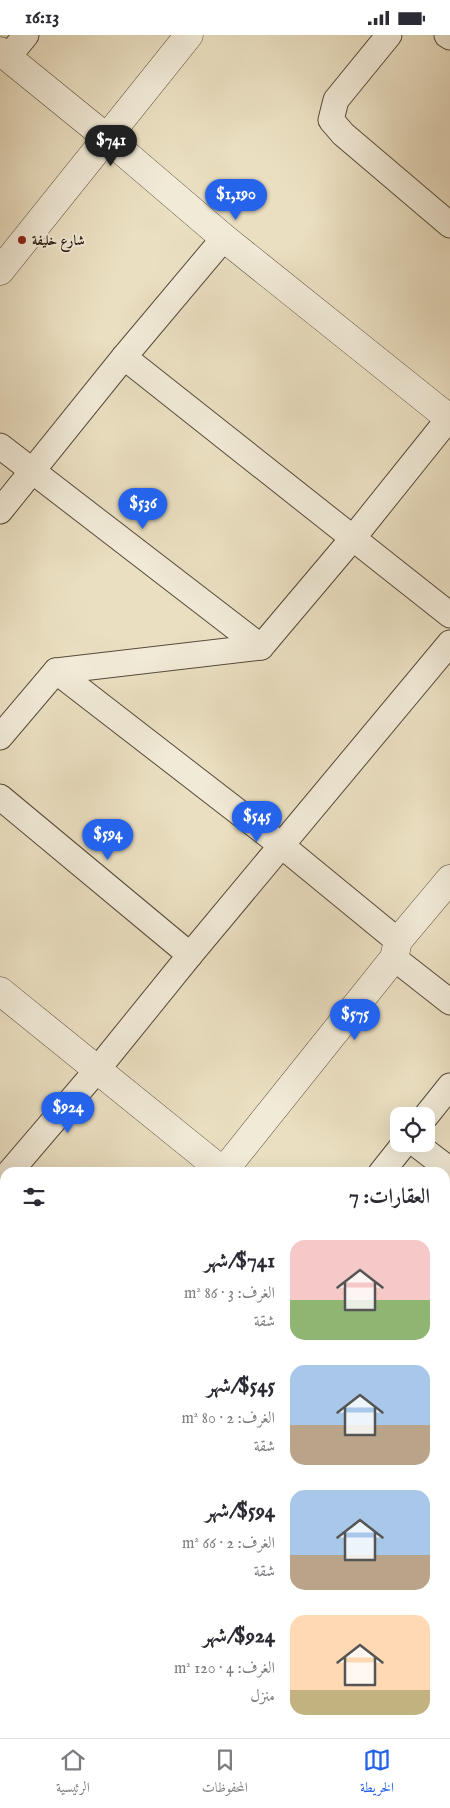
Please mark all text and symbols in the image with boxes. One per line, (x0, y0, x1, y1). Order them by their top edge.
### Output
text: 16:13 (25, 6, 59, 30)
pin: $741 (81, 125, 141, 167)
text: $741 (96, 131, 126, 151)
pin: $1,190 (195, 179, 277, 221)
text: $1,190 (216, 185, 256, 205)
place label: شارع خليفة (32, 232, 85, 252)
marker: شارع خليفة (16, 234, 28, 246)
pin: $536 (113, 487, 173, 530)
text: $536 (129, 494, 157, 514)
pin: $545 (227, 801, 287, 843)
text: $545 (243, 807, 271, 827)
pin: $594 (78, 819, 138, 861)
text: $594 (93, 825, 123, 845)
pin: $575 (325, 999, 385, 1041)
text: $575 (341, 1005, 369, 1025)
pin: $924 (38, 1091, 98, 1134)
text: $924 (52, 1098, 84, 1118)
map controls (390, 1107, 435, 1152)
button: locate (390, 1107, 435, 1152)
icon: filters (20, 1183, 48, 1211)
text: العقارات: 7 (349, 1184, 430, 1211)
text: $741/شهر (204, 1248, 275, 1275)
icon: home (330, 1260, 390, 1320)
text: الغرف: 3 · 86 m² (184, 1284, 275, 1304)
text: شقة (254, 1312, 275, 1332)
text: $545/شهر (207, 1373, 275, 1400)
icon: home (330, 1385, 390, 1445)
text: الغرف: 2 · 80 m² (181, 1409, 275, 1429)
text: شقة (254, 1437, 275, 1457)
text: $594/شهر (205, 1498, 275, 1525)
icon: home (330, 1510, 390, 1570)
text: الغرف: 2 · 66 m² (182, 1534, 275, 1554)
text: شقة (254, 1562, 275, 1582)
text: $924/شهر (203, 1623, 275, 1650)
icon: home (330, 1635, 390, 1695)
text: الغرف: 4 · 120 m² (174, 1659, 275, 1679)
text: منزل (250, 1687, 275, 1707)
tab: الرئيسية (56, 1746, 90, 1801)
tab: المحفوظات (202, 1746, 248, 1801)
tab: الخريطة (360, 1746, 394, 1801)

